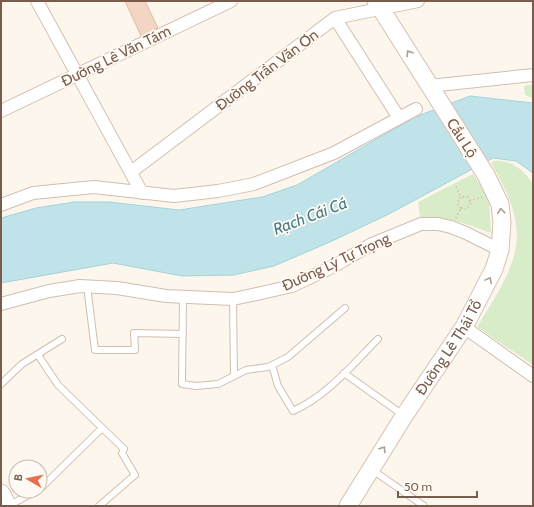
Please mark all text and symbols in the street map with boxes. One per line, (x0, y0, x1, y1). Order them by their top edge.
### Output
street label: Đường Lê Văn Tám (58, 22, 174, 90)
street label: Đường Trần Văn Ơn (212, 26, 322, 114)
one-way arrow (406, 50, 413, 57)
street label: Cầu Lộ (443, 115, 481, 161)
water label: Rạch Cái Cá (270, 193, 350, 239)
one-way arrow (497, 208, 506, 215)
street label: Đường Lý Tự Trọng (279, 229, 393, 295)
one-way arrow (484, 276, 491, 284)
street label: Đường Lê Thái Tổ (412, 297, 486, 398)
one-way arrow (379, 447, 386, 454)
north arrow (8, 459, 48, 499)
text: B (11, 473, 26, 482)
scale bar (398, 473, 477, 499)
text: 50 m (404, 479, 432, 494)

